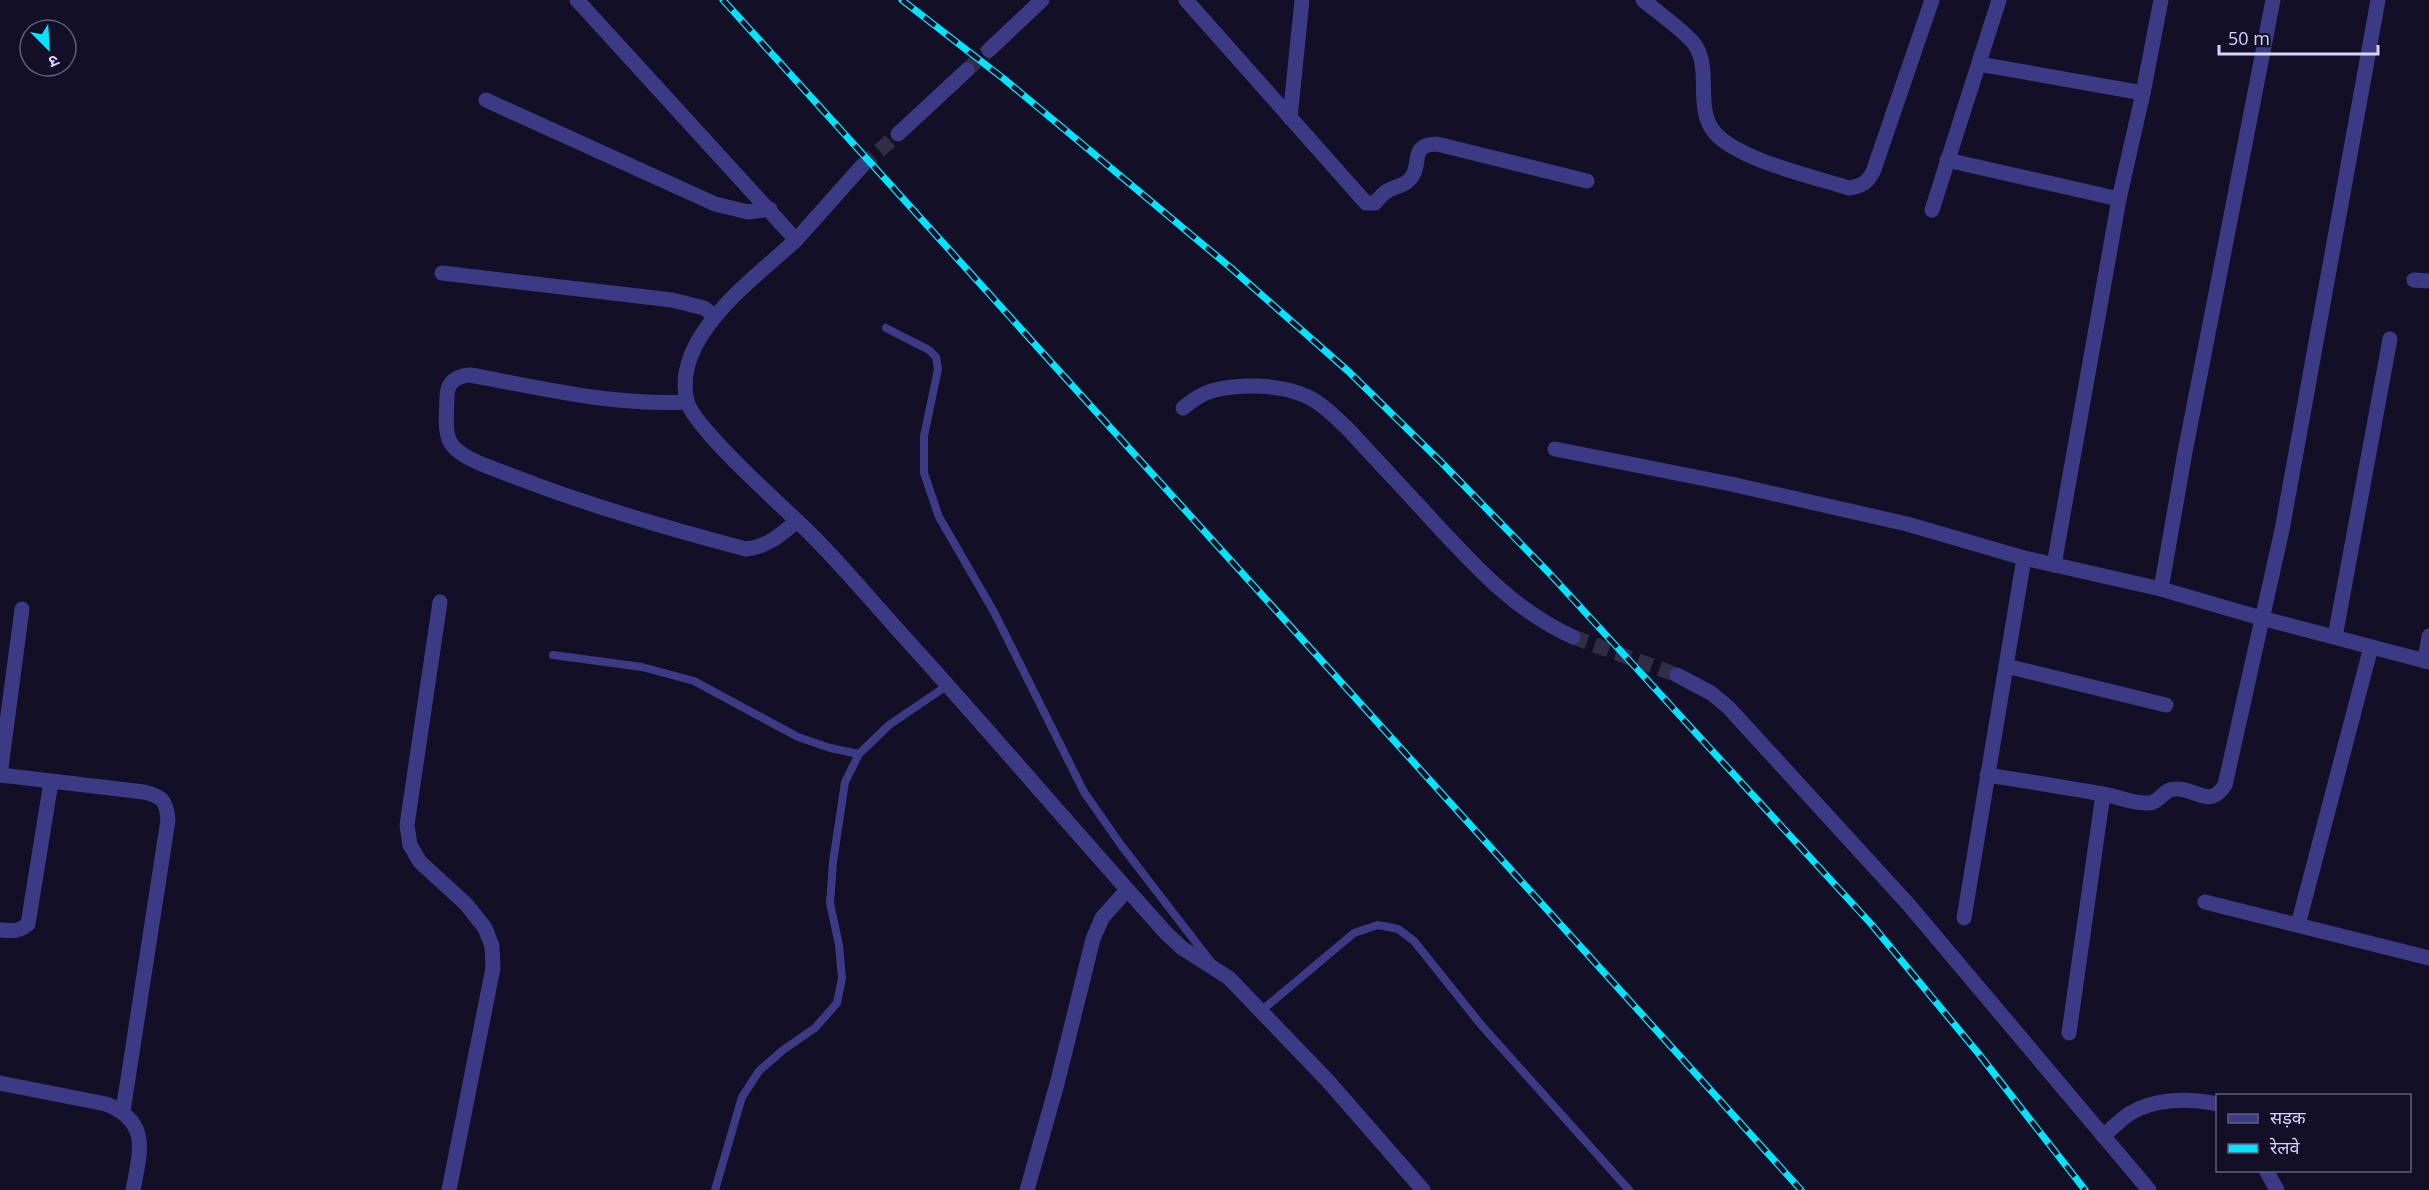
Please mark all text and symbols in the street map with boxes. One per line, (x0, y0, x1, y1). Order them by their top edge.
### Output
north arrow (18, 18, 78, 78)
scale bar (2219, 18, 2378, 56)
text: 50 m (2228, 26, 2270, 50)
text: उ (45, 50, 63, 74)
legend (2216, 1094, 2411, 1172)
text: सड़क (2270, 1105, 2307, 1129)
text: रेलवे (2269, 1135, 2301, 1159)

